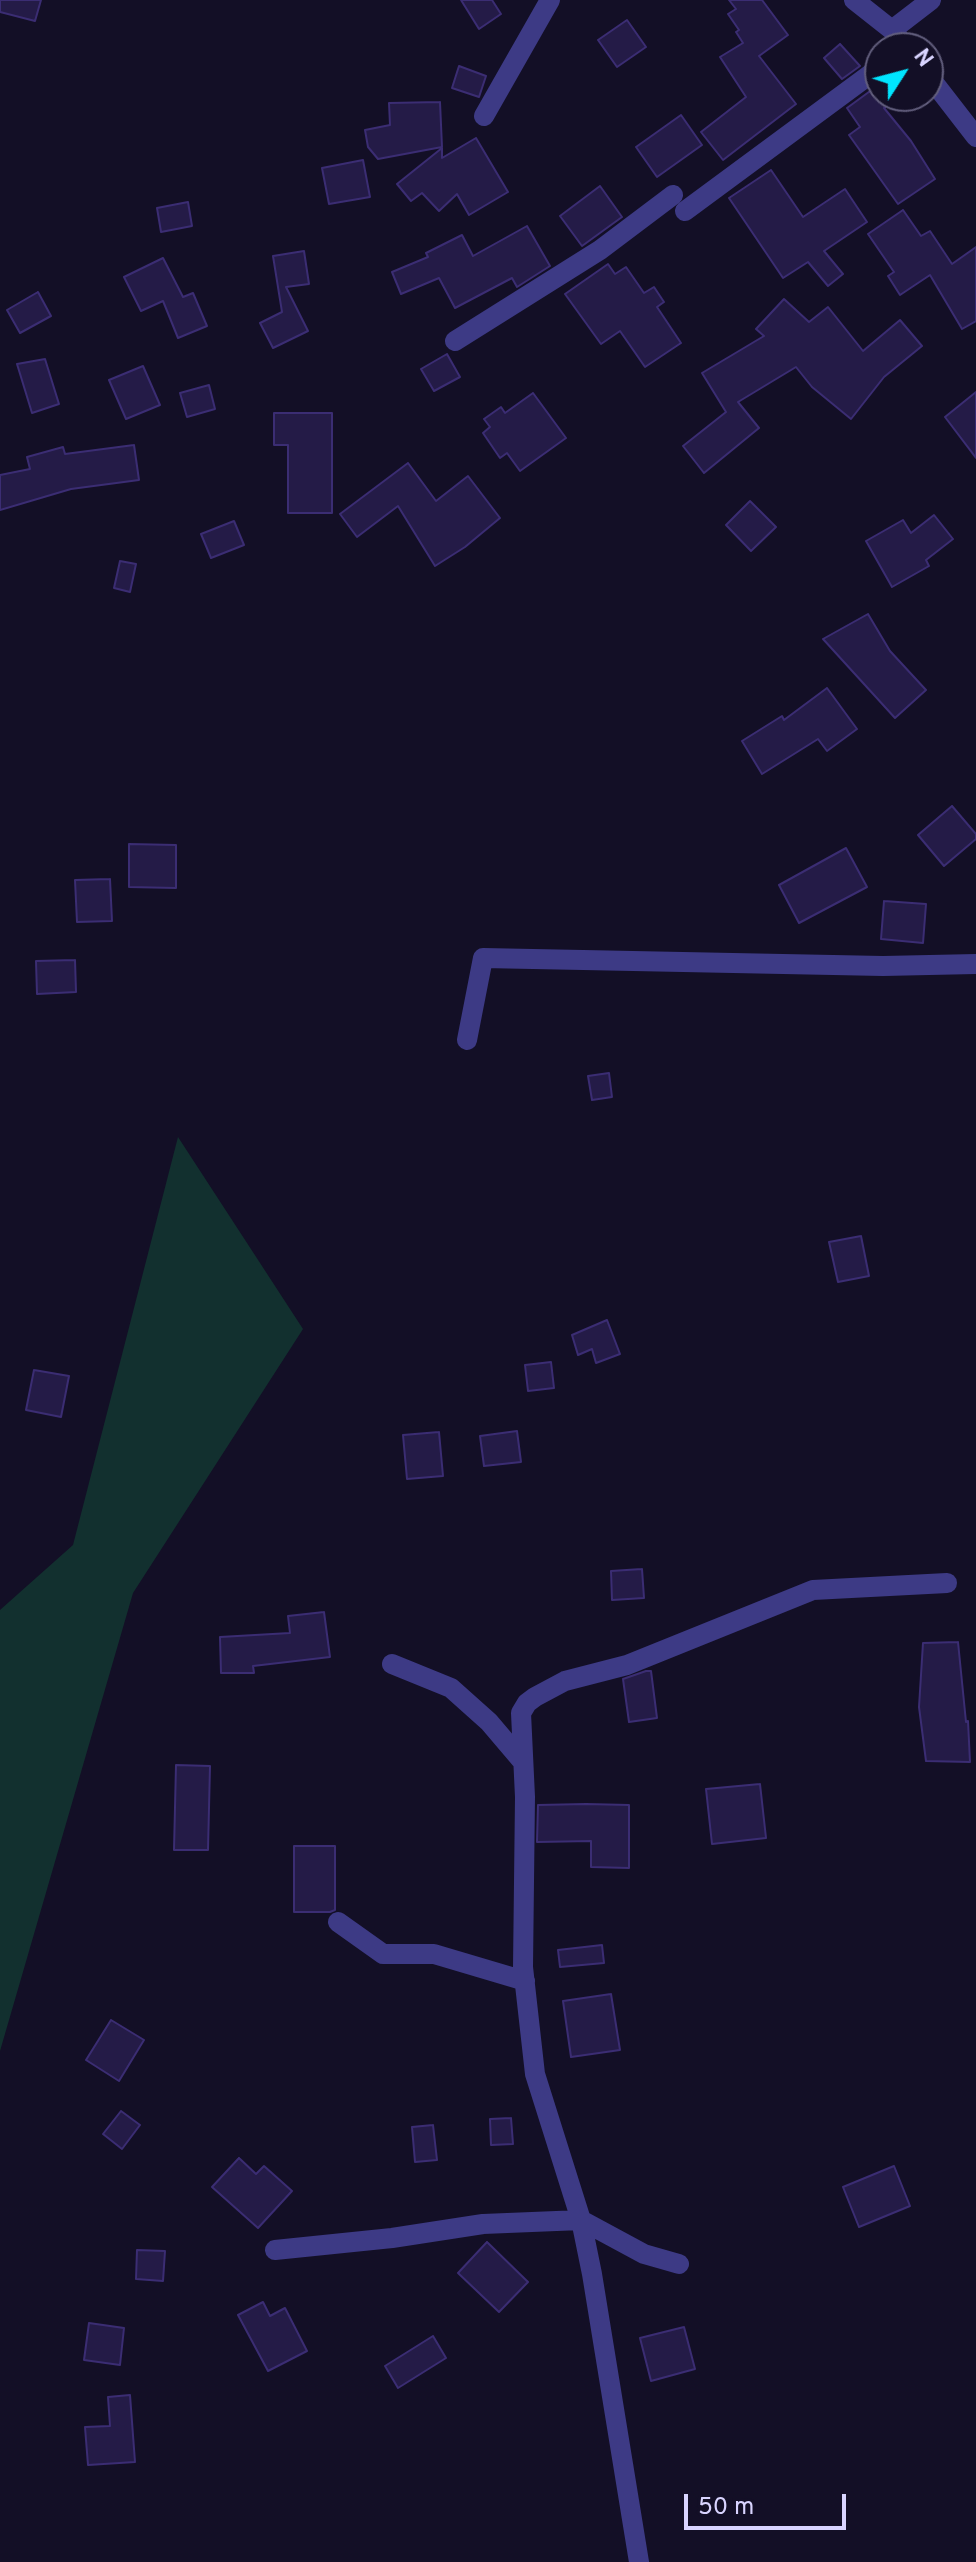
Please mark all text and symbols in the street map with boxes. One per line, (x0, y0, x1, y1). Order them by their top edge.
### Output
north arrow (864, 32, 944, 112)
text: N (907, 44, 938, 73)
scale bar (688, 2478, 850, 2528)
text: 50 m (698, 2493, 754, 2523)

